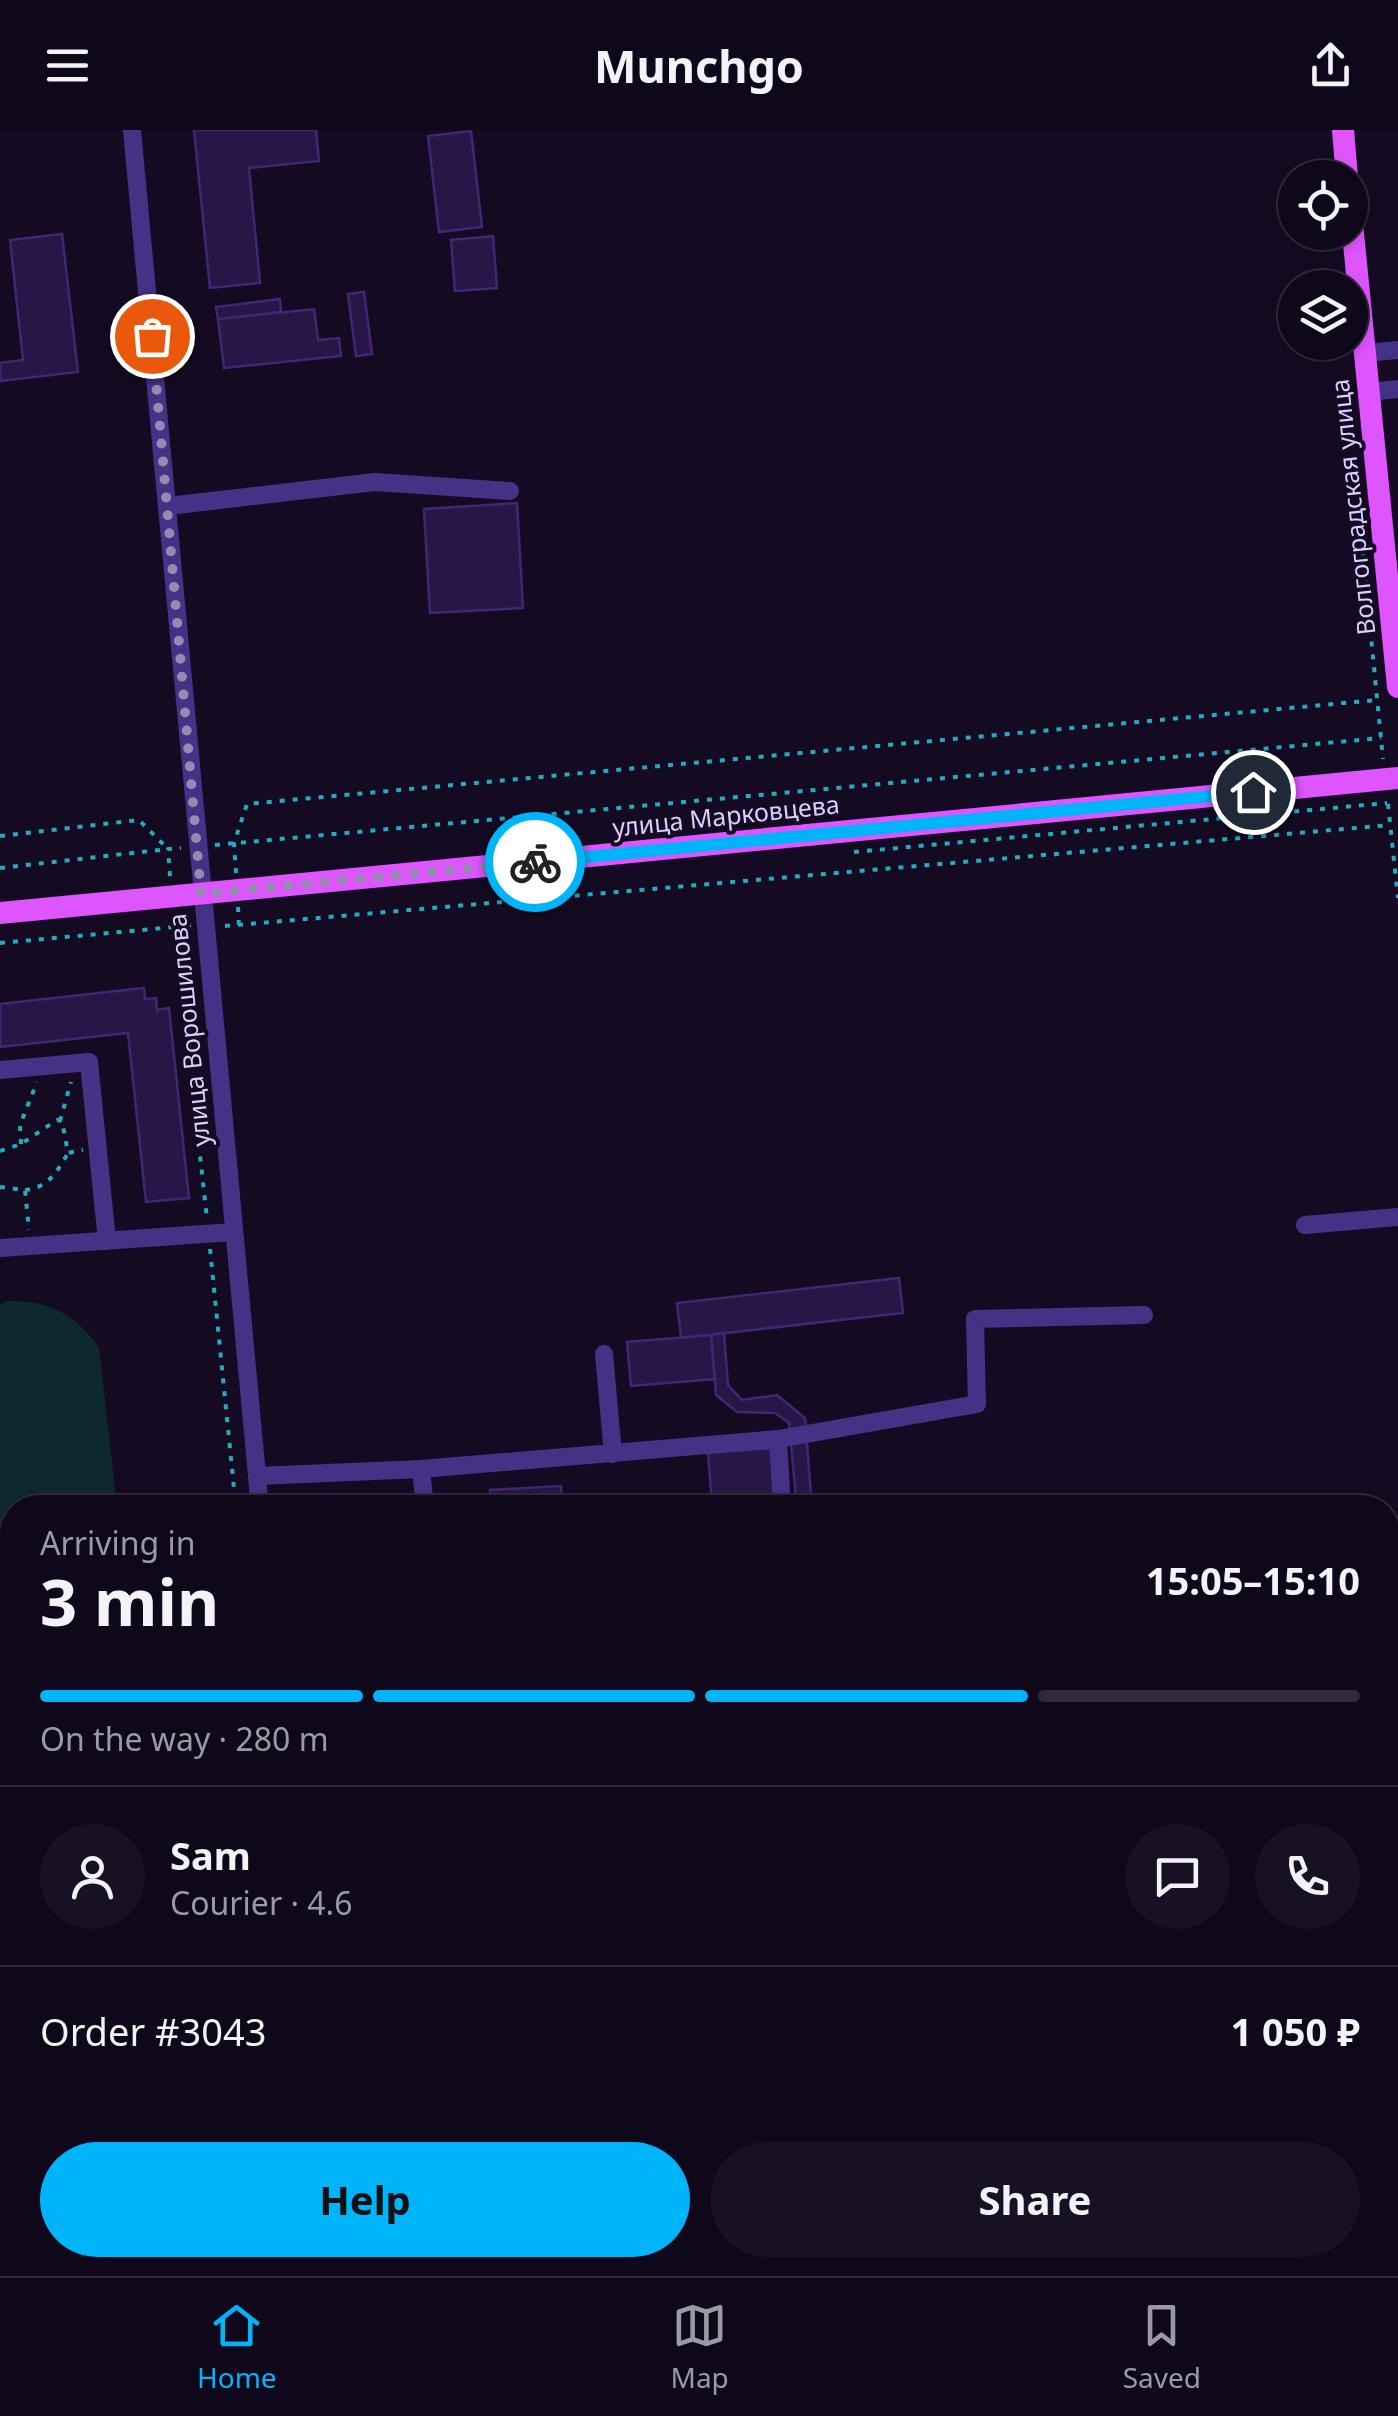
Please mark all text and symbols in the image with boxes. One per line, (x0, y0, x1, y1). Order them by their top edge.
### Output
text: Munchgo (594, 35, 804, 96)
icon: menu (40, 38, 95, 93)
icon: share (1303, 38, 1358, 93)
map controls (1278, 160, 1368, 360)
button: locate (1278, 160, 1368, 250)
button: layers (1278, 270, 1368, 360)
pin (110, 294, 195, 379)
icon: bag (125, 309, 180, 364)
street label: Волгоградская улица (1322, 377, 1382, 637)
pin (1211, 750, 1296, 835)
icon: home (1226, 765, 1281, 820)
street label: улица Марковцева (611, 786, 841, 844)
courier (485, 812, 585, 912)
icon: bike (508, 835, 563, 890)
street label: улица Ворошилова (159, 912, 217, 1148)
text: Arriving in (40, 1521, 195, 1564)
text: 15:05–15:10 (1146, 1554, 1360, 1606)
text: 3 min (40, 1557, 219, 1645)
text: On the way · 280 m (40, 1717, 329, 1760)
button: person (40, 1824, 145, 1929)
button: chat (1125, 1824, 1230, 1929)
button: phone (1255, 1824, 1360, 1929)
text: Sam (170, 1829, 251, 1881)
text: Courier · 4.6 (170, 1881, 353, 1924)
text: Order #3043 (40, 2005, 266, 2057)
text: 1 050 ₽ (1230, 2005, 1360, 2057)
button: Help (40, 2142, 690, 2257)
button: Share (710, 2142, 1360, 2257)
tab: Home (197, 2298, 277, 2396)
tab: Map (671, 2298, 729, 2396)
tab: Saved (1123, 2298, 1201, 2396)

